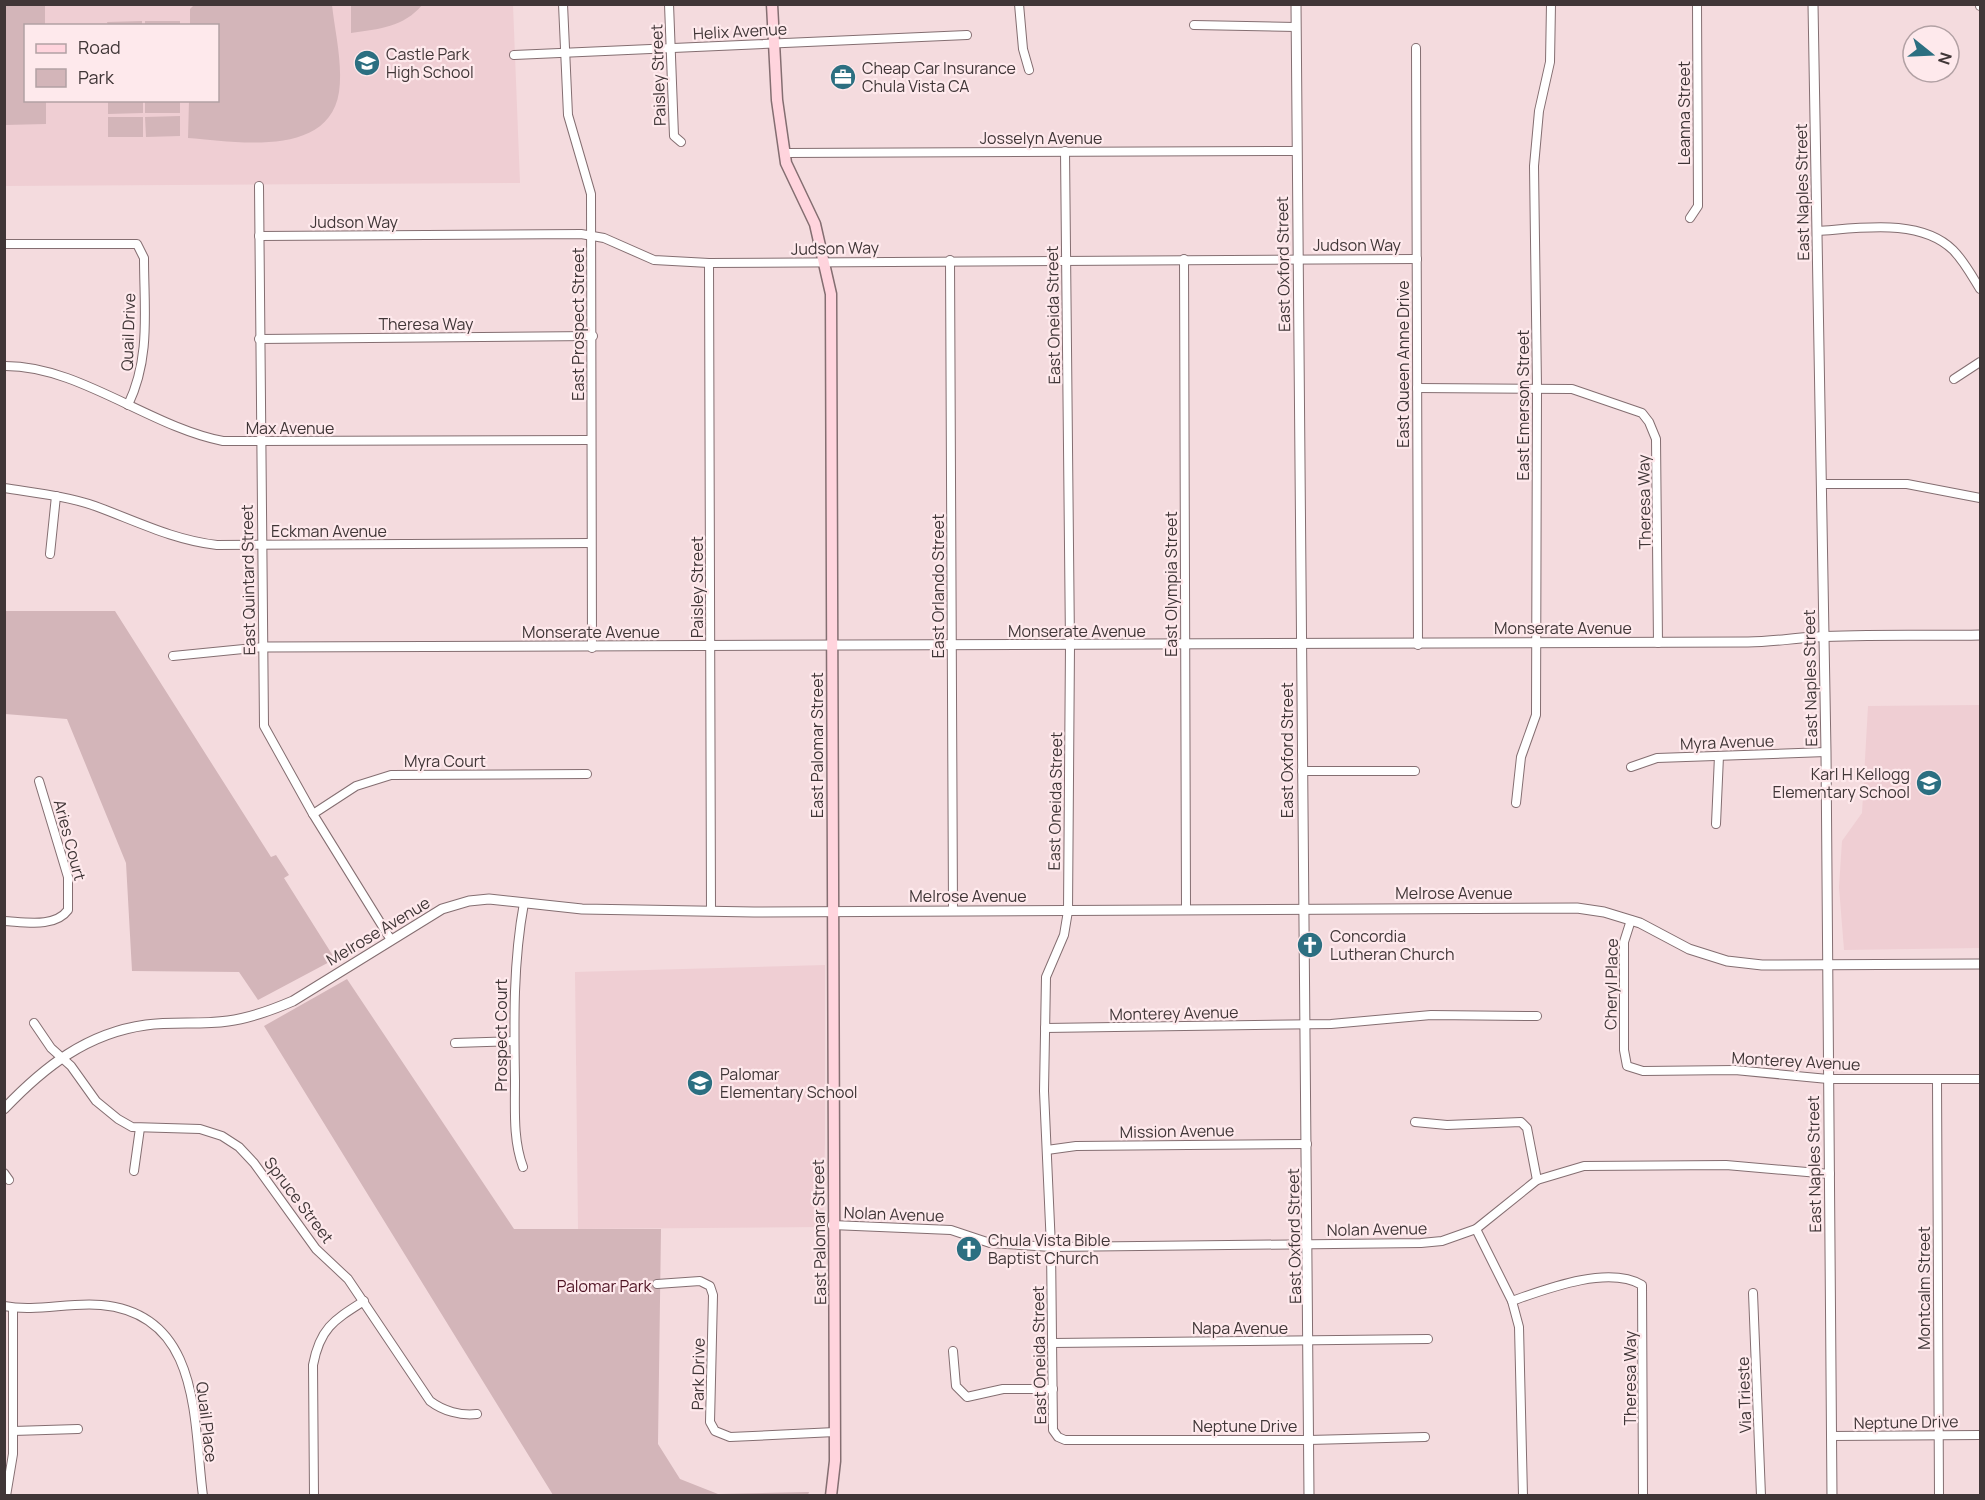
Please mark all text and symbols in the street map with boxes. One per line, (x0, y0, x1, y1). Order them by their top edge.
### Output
street label: Helix Avenue (692, 18, 788, 44)
legend (24, 24, 219, 102)
street label: Paisley Street (645, 24, 671, 126)
north arrow (1901, 24, 1961, 84)
text: Road (78, 35, 121, 59)
place label: Castle Park High School (386, 43, 474, 83)
school or university icon: Castle Park High School (352, 48, 382, 78)
text: N (1933, 50, 1958, 68)
place label: Cheap Car Insurance Chula Vista CA (862, 57, 1016, 97)
street label: Leanna Street (1673, 61, 1695, 165)
office icon: Cheap Car Insurance Chula Vista CA (828, 62, 858, 92)
text: Park (78, 65, 115, 89)
street label: East Naples Street (1790, 123, 1814, 261)
street label: Josselyn Avenue (980, 127, 1102, 149)
street label: East Oxford Street (1271, 196, 1295, 332)
street label: Judson Way (310, 211, 399, 233)
street label: Judson Way (1313, 234, 1402, 256)
street label: Judson Way (791, 236, 880, 260)
street label: East Oneida Street (1041, 245, 1065, 385)
street label: East Prospect Street (567, 247, 589, 401)
street label: East Queen Anne Drive (1392, 280, 1414, 448)
street label: Quail Drive (116, 293, 140, 371)
street label: Theresa Way (379, 313, 474, 335)
street label: East Emerson Street (1512, 329, 1534, 481)
street label: Max Avenue (246, 417, 334, 439)
street label: Theresa Way (1632, 454, 1656, 550)
street label: East Quintard Street (236, 504, 260, 656)
street label: East Olympia Street (1160, 511, 1182, 657)
street label: East Orlando Street (927, 514, 949, 658)
street label: Eckman Avenue (271, 520, 387, 542)
street label: Paisley Street (686, 536, 708, 638)
street label: East Naples Street (1798, 609, 1822, 747)
street label: Monserate Avenue (1494, 617, 1632, 639)
street label: Monserate Avenue (1008, 620, 1146, 642)
street label: Monserate Avenue (522, 621, 660, 643)
street label: East Palomar Street (806, 672, 828, 818)
street label: East Oxford Street (1276, 682, 1298, 818)
street label: Myra Avenue (1680, 729, 1774, 755)
street label: East Oneida Street (1043, 731, 1067, 871)
street label: Myra Court (404, 750, 486, 772)
place label: Karl H Kellogg Elementary School (1772, 763, 1910, 803)
school or university icon: Karl H Kellogg Elementary School (1914, 768, 1944, 798)
street label: Aries Court (49, 797, 91, 883)
street label: Melrose Avenue (1395, 882, 1513, 904)
street label: Melrose Avenue (909, 885, 1027, 907)
street label: Melrose Avenue (322, 891, 434, 971)
place label: Concordia Lutheran Church (1330, 925, 1454, 965)
church icon: Concordia Lutheran Church (1295, 930, 1325, 960)
street label: Cheryl Place (1599, 938, 1623, 1030)
street label: Prospect Court (490, 979, 512, 1091)
street label: Monterey Avenue (1109, 1001, 1239, 1025)
street label: Monterey Avenue (1731, 1047, 1861, 1075)
place label: Palomar Elementary School (720, 1063, 858, 1103)
school or university icon: Palomar Elementary School (685, 1068, 715, 1098)
street label: East Naples Street (1802, 1095, 1826, 1233)
street label: Mission Avenue (1119, 1119, 1235, 1143)
street label: Spruce Street (259, 1152, 339, 1248)
street label: East Palomar Street (807, 1159, 831, 1305)
street label: East Oxford Street (1282, 1168, 1306, 1304)
street label: Nolan Avenue (843, 1201, 945, 1227)
street label: Nolan Avenue (1327, 1217, 1427, 1241)
street label: Montcalm Street (1913, 1226, 1935, 1350)
place label: Chula Vista Bible Baptist Church (988, 1229, 1110, 1269)
church icon: Chula Vista Bible Baptist Church (954, 1234, 984, 1264)
park label: Palomar Park (557, 1275, 652, 1297)
street label: East Oneida Street (1027, 1285, 1051, 1425)
street label: Napa Avenue (1192, 1317, 1288, 1339)
street label: Theresa Way (1619, 1330, 1641, 1425)
street label: Park Drive (686, 1338, 710, 1410)
street label: Via Trieste (1732, 1356, 1756, 1434)
street label: Quail Place (191, 1381, 223, 1463)
street label: Neptune Drive (1853, 1410, 1959, 1434)
street label: Neptune Drive (1193, 1415, 1297, 1437)

